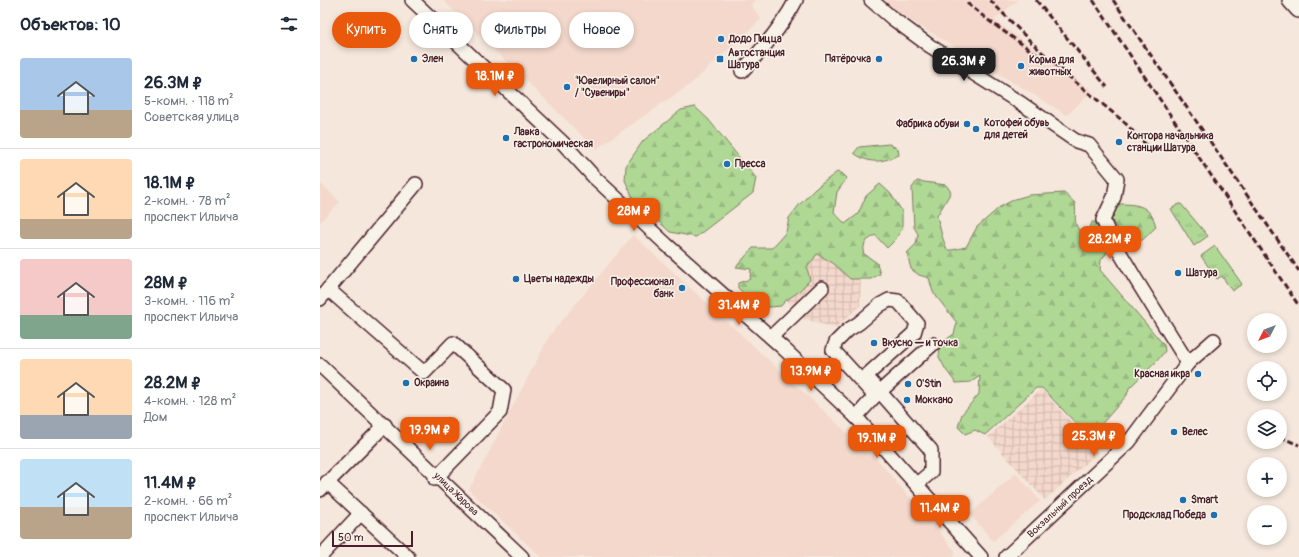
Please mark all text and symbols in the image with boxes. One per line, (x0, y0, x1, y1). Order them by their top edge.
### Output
chip: Купить (332, 12, 401, 48)
chip: Снять (409, 12, 473, 48)
chip: Фильтры (481, 12, 561, 48)
chip: Новое (569, 12, 634, 48)
icon: filters (278, 13, 300, 35)
text: Объектов: 10 (20, 14, 121, 35)
place label: Додо Пицца (728, 33, 782, 45)
marker: Додо Пицца (716, 34, 726, 44)
place label: Автостанция Шатура (727, 47, 785, 71)
pin: 26.3M ₽ (927, 48, 1001, 82)
place label: Элен (422, 53, 443, 65)
place label: Пятёрочка (825, 53, 871, 65)
text: 26.3M ₽ (942, 53, 986, 69)
marker: Элен (409, 54, 419, 64)
marker: Автостанция Шатура (715, 54, 725, 64)
marker: Пятёрочка (874, 54, 884, 64)
place label: Корма для животных (1028, 54, 1075, 78)
marker: Корма для животных (1016, 61, 1026, 71)
pin: 18.1M ₽ (458, 63, 532, 97)
text: 18.1M ₽ (475, 68, 515, 84)
text: 26.3M ₽ (144, 72, 203, 93)
icon: home (52, 74, 100, 122)
place label: "Ювелирный салон" / "Сувениры" (575, 75, 660, 99)
marker: "Ювелирный салон" / "Сувениры" (562, 82, 572, 92)
text: 5-комн. · 118 m² (144, 93, 234, 109)
text: Советская улица (144, 109, 239, 125)
place label: Котофей обувь для детей (983, 117, 1050, 141)
place label: Фабрика обуви (895, 118, 960, 130)
marker: Фабрика обуви (962, 119, 972, 129)
marker: Котофей обувь для детей (971, 124, 981, 134)
place label: Лавка гастрономическая (513, 126, 593, 150)
place label: Контора начальника станции Шатура (1126, 130, 1214, 154)
marker: Лавка гастрономическая (501, 133, 511, 143)
marker: Контора начальника станции Шатура (1114, 137, 1124, 147)
place label: Пресса (735, 158, 766, 170)
marker: Пресса (722, 159, 732, 169)
text: 18.1M ₽ (144, 172, 196, 193)
icon: home (52, 175, 100, 223)
text: 2-комн. · 78 m² (144, 193, 230, 209)
pin: 28M ₽ (606, 198, 662, 232)
text: 28M ₽ (617, 203, 651, 219)
text: проспект Ильича (144, 209, 238, 225)
pin: 28.2M ₽ (1073, 226, 1147, 260)
text: 28.2M ₽ (1088, 231, 1132, 247)
place label: Шатура (1185, 267, 1218, 279)
marker: Шатура (1173, 268, 1183, 278)
text: 28M ₽ (144, 272, 188, 293)
place label: Цветы надежды (524, 273, 595, 285)
marker: Цветы надежды (511, 274, 521, 284)
icon: home (52, 275, 100, 323)
place label: Профессионал банк (611, 276, 675, 300)
marker: Профессионал банк (677, 283, 687, 293)
pin: 31.4M ₽ (702, 292, 776, 326)
text: 3-комн. · 116 m² (144, 293, 235, 309)
text: 31.4M ₽ (718, 297, 760, 313)
text: проспект Ильича (144, 309, 238, 325)
north arrow (1247, 313, 1287, 353)
map controls (1247, 313, 1287, 545)
place label: Вкусно — и точка (882, 337, 958, 349)
marker: Вкусно — и точка (869, 338, 879, 348)
pin: 13.9M ₽ (774, 358, 848, 392)
button: locate (1247, 361, 1287, 401)
text: 13.9M ₽ (790, 363, 832, 379)
place label: Красная икра (1134, 368, 1190, 380)
marker: Красная икра (1193, 369, 1203, 379)
text: 28.2M ₽ (144, 372, 201, 393)
icon: home (52, 375, 100, 423)
place label: Окраина (414, 377, 449, 389)
marker: Окраина (401, 378, 411, 388)
place label: O'Stin (916, 378, 942, 390)
marker: O'Stin (903, 379, 913, 389)
text: 4-комн. · 128 m² (144, 393, 236, 409)
place label: Моккано (915, 394, 954, 406)
marker: Моккано (902, 395, 912, 405)
text: Дом (144, 409, 167, 425)
button: layers (1247, 409, 1287, 449)
pin: 19.9M ₽ (393, 417, 467, 451)
text: 19.9M ₽ (409, 422, 451, 438)
pin: 25.3M ₽ (1057, 423, 1131, 457)
pin: 19.1M ₽ (840, 425, 914, 459)
place label: Велес (1182, 426, 1208, 438)
marker: Велес (1169, 427, 1179, 437)
text: 25.3M ₽ (1072, 428, 1116, 444)
text: 19.1M ₽ (857, 430, 897, 446)
button: + (1247, 457, 1287, 497)
street label: улица Жарова (430, 469, 481, 518)
text: 11.4M ₽ (144, 472, 197, 493)
street label: Вокзальный проезд (1025, 474, 1095, 540)
icon: home (52, 475, 100, 523)
text: 2-комн. · 66 m² (144, 493, 232, 509)
place label: Smart (1191, 494, 1219, 506)
pin: 11.4M ₽ (903, 495, 977, 529)
marker: Smart (1178, 495, 1188, 505)
text: 11.4M ₽ (920, 500, 960, 516)
button: − (1247, 505, 1287, 545)
text: проспект Ильича (144, 509, 238, 525)
place label: Продсклад Победа (1123, 509, 1206, 521)
marker: Продсклад Победа (1209, 510, 1219, 520)
scale bar (332, 529, 413, 548)
text: 50 m (338, 531, 364, 544)

